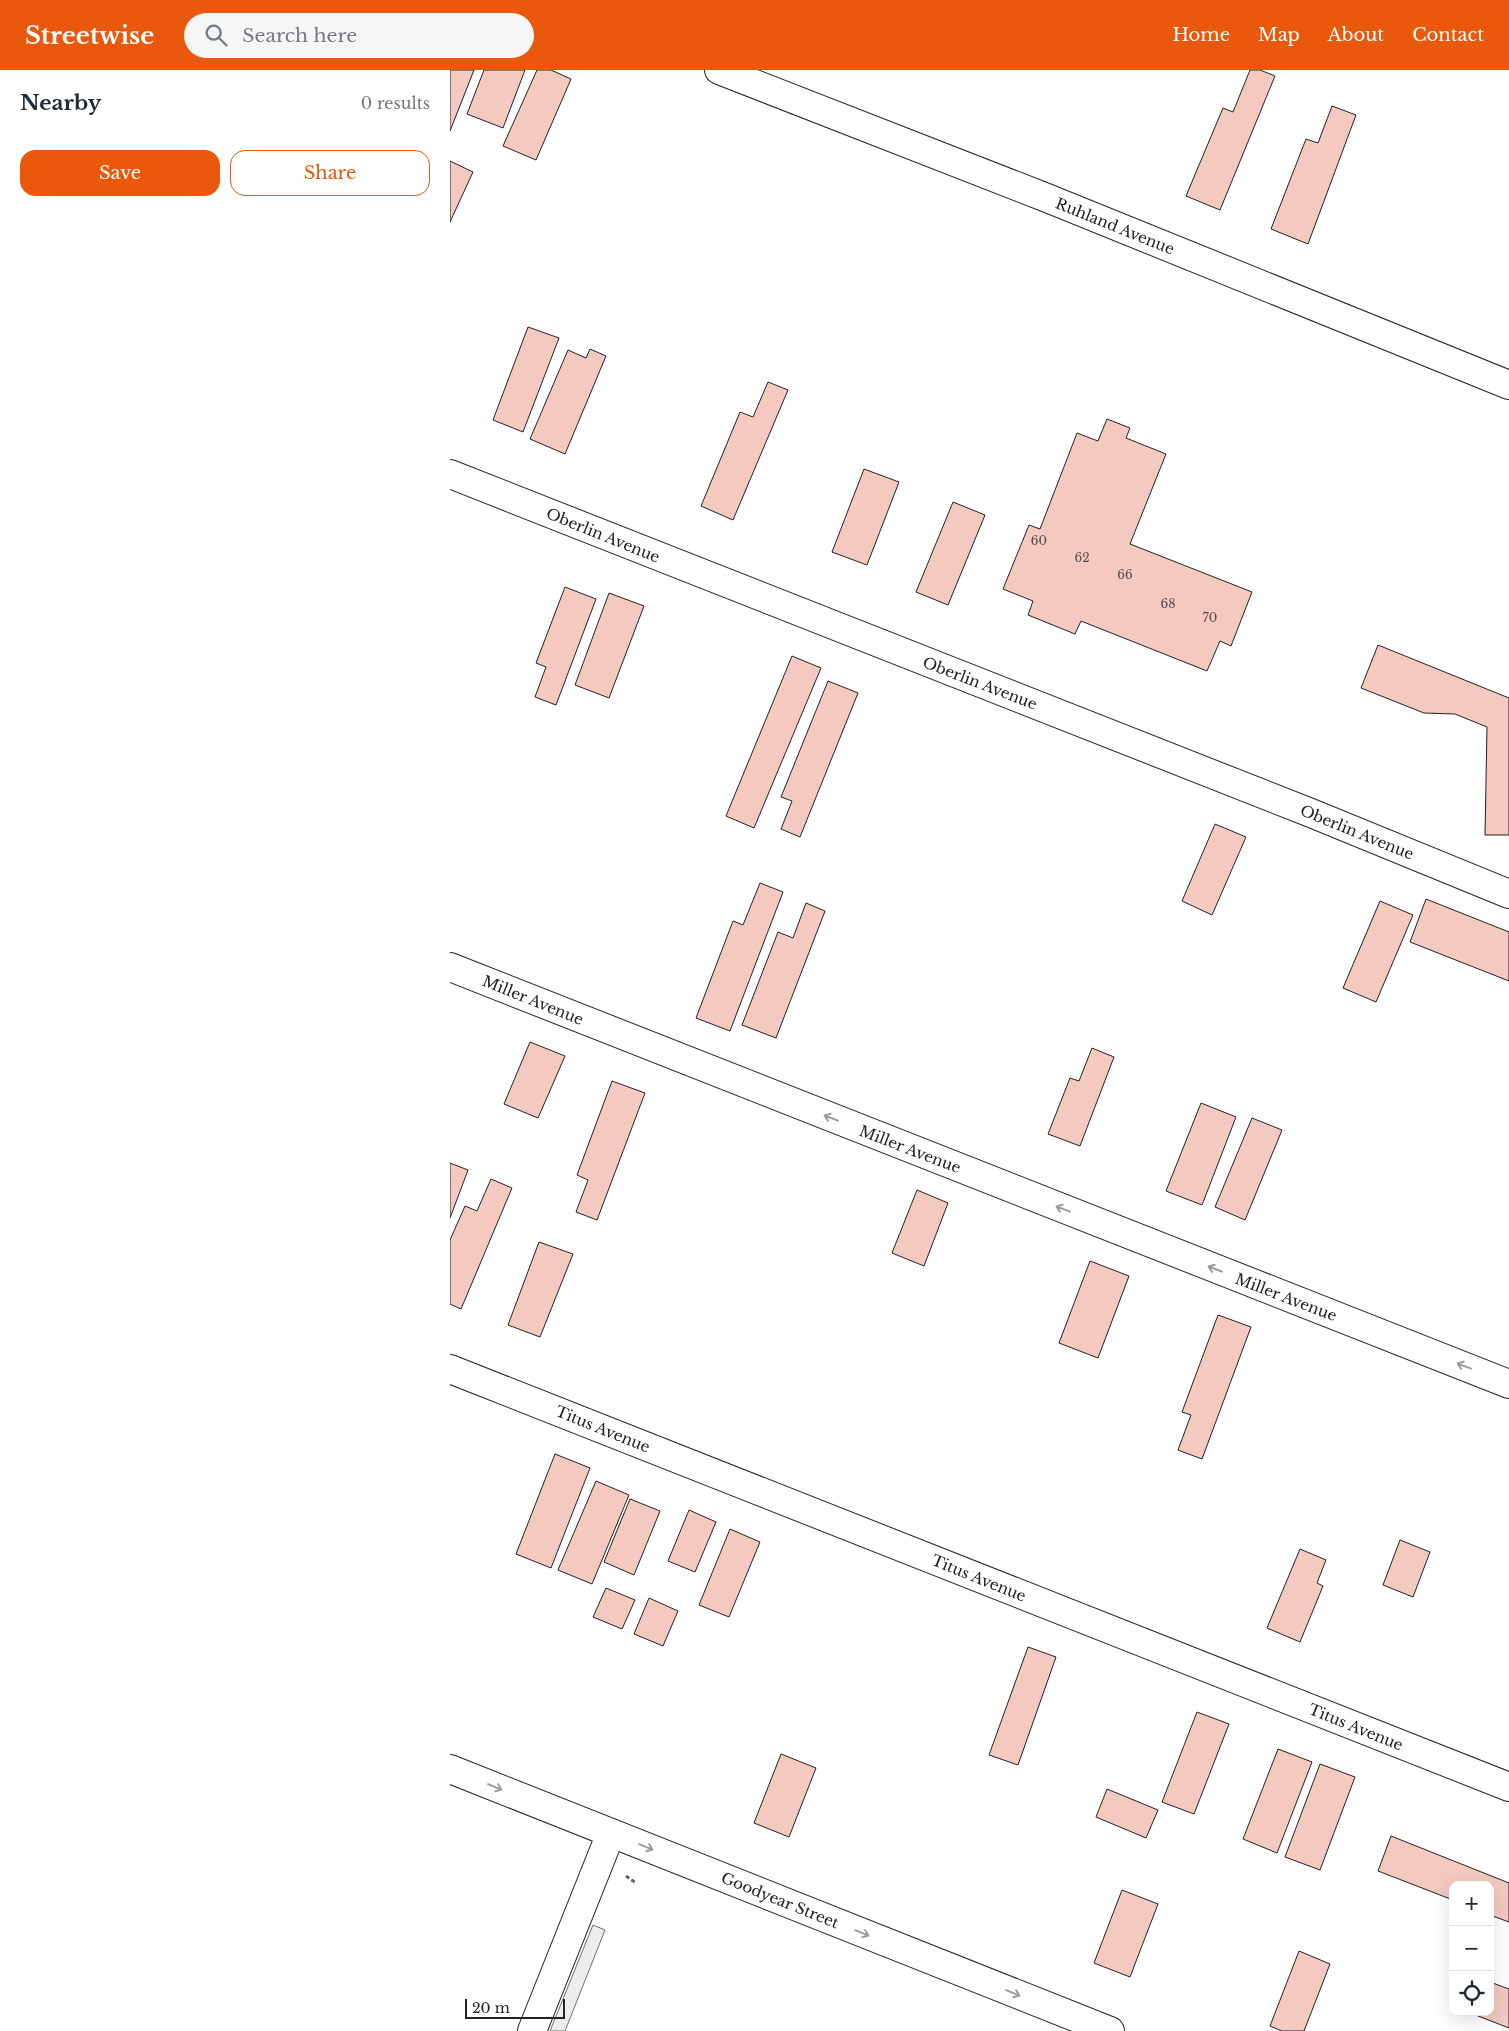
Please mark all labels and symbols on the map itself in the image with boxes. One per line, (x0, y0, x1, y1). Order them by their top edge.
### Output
street label: Ruhland Avenue (1053, 193, 1177, 259)
street label: Oberlin Avenue (543, 504, 663, 566)
house number: 60 (1031, 533, 1047, 548)
house number: 62 (1074, 550, 1090, 565)
house number: 66 (1117, 567, 1133, 582)
house number: 68 (1161, 596, 1176, 611)
house number: 70 (1203, 610, 1217, 625)
street label: Oberlin Avenue (920, 652, 1040, 714)
street label: Oberlin Avenue (1297, 801, 1417, 863)
street label: Miller Avenue (480, 971, 586, 1029)
one-way arrow (824, 1112, 839, 1122)
street label: Miller Avenue (856, 1121, 964, 1177)
one-way arrow (1056, 1204, 1072, 1213)
one-way arrow (1208, 1263, 1223, 1273)
street label: Miller Avenue (1232, 1269, 1340, 1325)
one-way arrow (1456, 1361, 1471, 1370)
street label: Titus Avenue (553, 1401, 653, 1457)
street label: Titus Avenue (929, 1550, 1029, 1606)
street label: Titus Avenue (1306, 1699, 1406, 1755)
one-way arrow (487, 1783, 502, 1792)
one-way arrow (639, 1843, 654, 1852)
street label: Goodyear Street (718, 1868, 842, 1932)
one-way arrow (855, 1929, 870, 1938)
one-way arrow (1006, 1989, 1021, 1998)
scale bar (465, 1996, 565, 2019)

